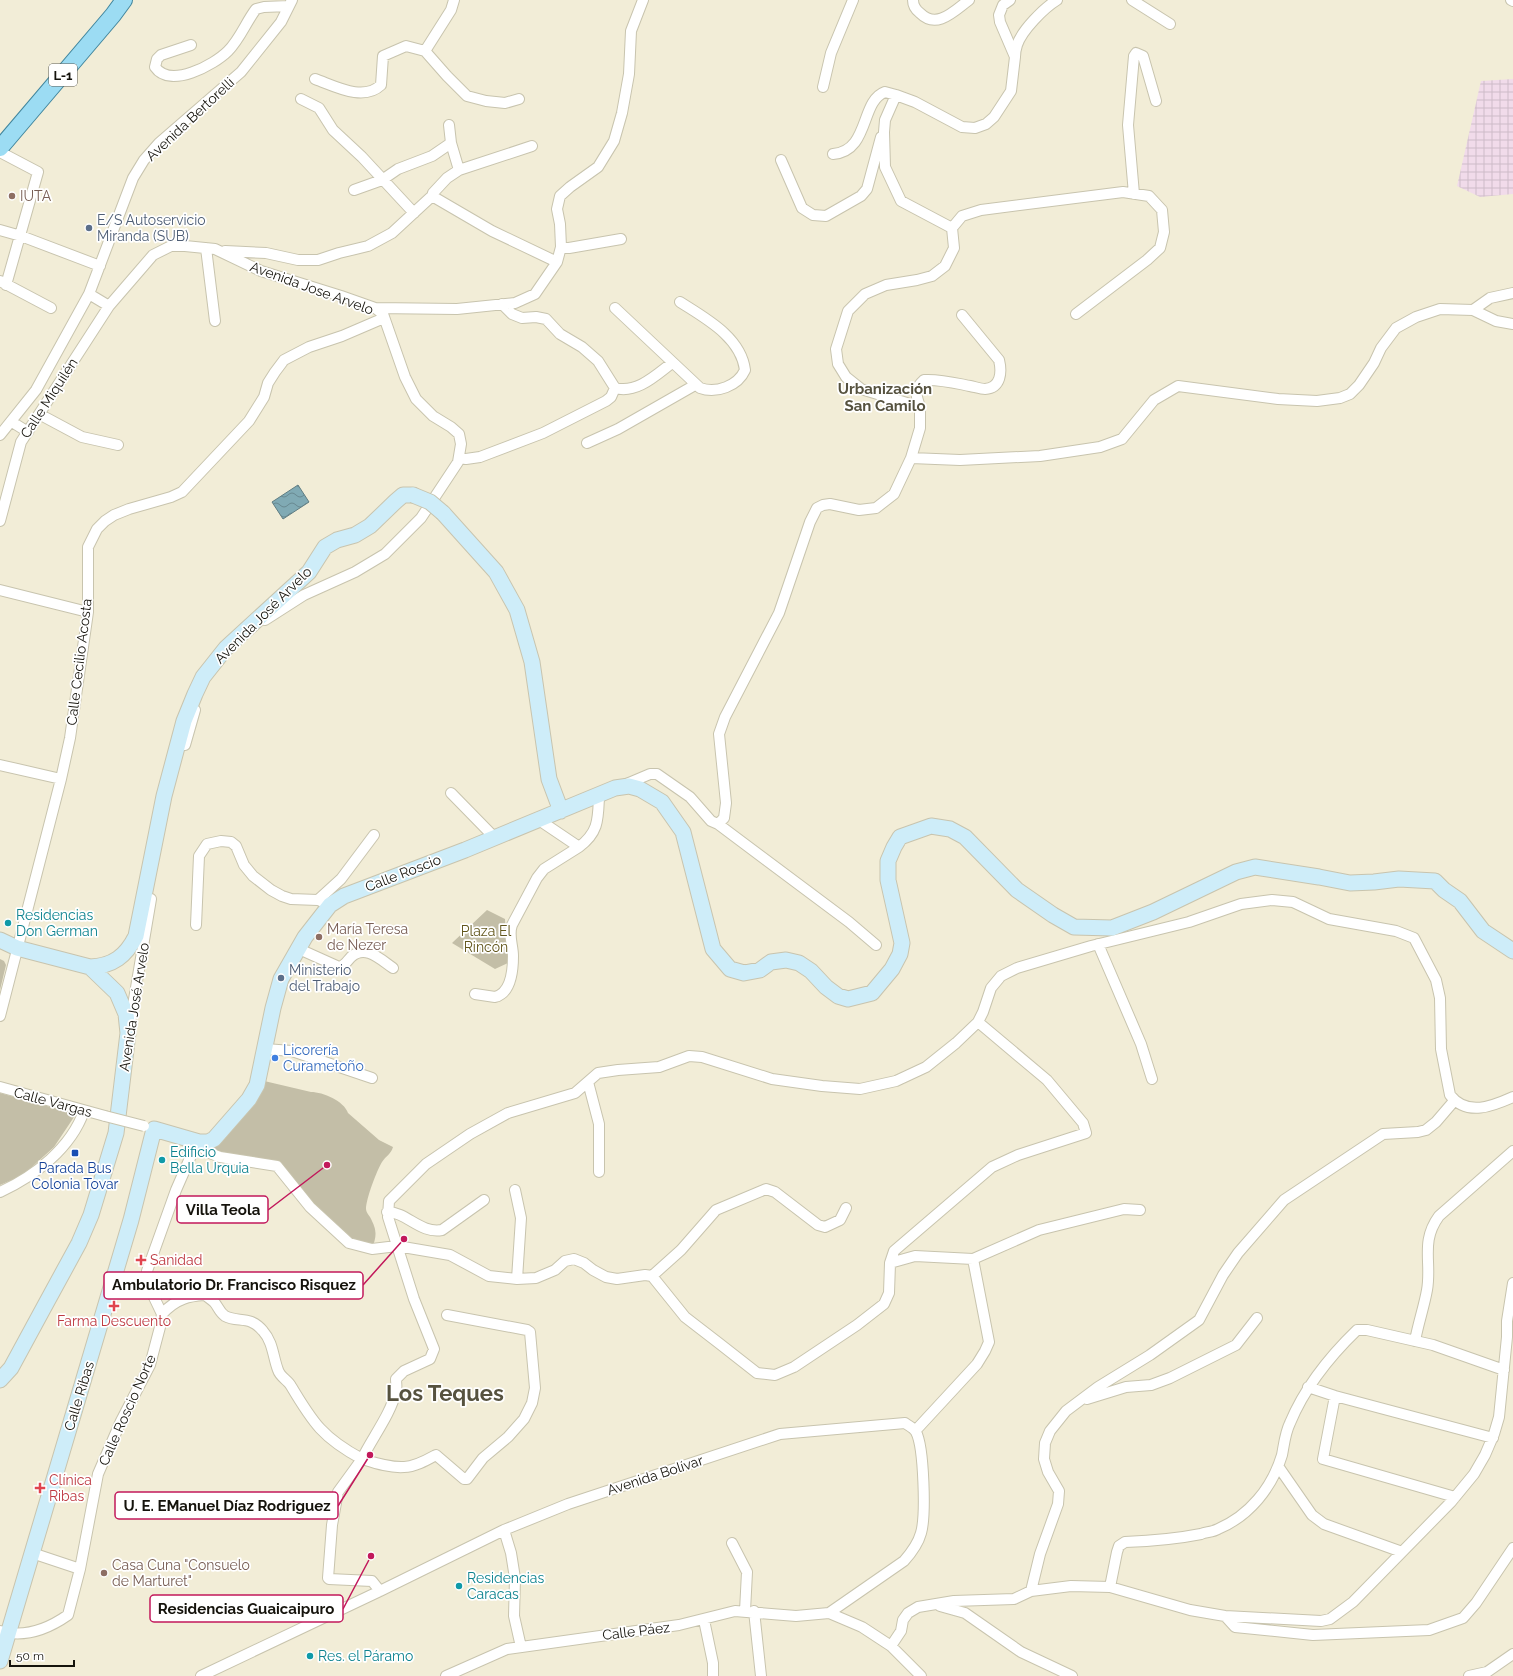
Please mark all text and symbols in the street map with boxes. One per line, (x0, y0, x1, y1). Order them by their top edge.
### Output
road number: L-1 (49, 64, 77, 86)
street label: Avenida Bertorelli (143, 74, 237, 164)
place label: IUTA (20, 188, 52, 204)
marker: IUTA (7, 191, 17, 201)
place label: E/S Autoservicio Miranda (SUB) (97, 212, 206, 244)
marker: E/S Autoservicio Miranda (SUB) (84, 223, 94, 233)
street label: Avenida Jose Arvelo (248, 258, 376, 318)
street label: Calle Miquilén (17, 355, 81, 441)
district label: Urbanización San Camilo (838, 380, 932, 415)
street label: Avenida José Arvelo (211, 563, 315, 667)
street label: Calle Cecilio Acosta (63, 598, 95, 726)
street label: Calle Roscio (363, 851, 443, 895)
place label: Residencias Don German (16, 907, 98, 939)
marker: Residencias Don German (3, 918, 13, 928)
place label: María Teresa de Nezer (327, 921, 408, 953)
park label: Plaza El Rincón (461, 923, 511, 955)
marker: María Teresa de Nezer (314, 932, 324, 942)
street label: Avenida José Arvelo (116, 941, 152, 1073)
place label: Ministerio del Trabajo (289, 962, 360, 994)
marker: Ministerio del Trabajo (276, 973, 286, 983)
place label: Licorería Curametoño (283, 1042, 364, 1074)
marker: Licorería Curametoño (270, 1053, 280, 1063)
street label: Calle Vargas (12, 1084, 94, 1120)
place label: Edificio Bella Urquia (170, 1144, 249, 1176)
marker: Parada Bus Colonia Tovar (70, 1148, 80, 1158)
marker: Edificio Bella Urquia (157, 1155, 167, 1165)
place label: Parada Bus Colonia Tovar (32, 1160, 119, 1192)
callout: Villa Teola (177, 1196, 268, 1223)
text: Villa Teola (186, 1201, 261, 1219)
place label: Sanidad (150, 1252, 202, 1268)
marker: Sanidad (135, 1254, 147, 1266)
callout: Ambulatorio Dr. Francisco Risquez (104, 1272, 363, 1299)
text: Ambulatorio Dr. Francisco Risquez (112, 1276, 356, 1294)
marker: Farma Descuento (109, 1301, 119, 1311)
place label: Farma Descuento (57, 1313, 171, 1329)
street label: Calle Roscio Norte (95, 1352, 159, 1468)
street label: Calle Ribas (61, 1359, 97, 1433)
district label: Los Teques (386, 1380, 504, 1406)
street label: Avenida Bolívar (605, 1452, 705, 1498)
place label: Clínica Ribas (49, 1472, 92, 1504)
marker: Clínica Ribas (34, 1482, 46, 1494)
callout: U. E. EManuel Díaz Rodriguez (115, 1492, 338, 1519)
text: U. E. EManuel Díaz Rodriguez (123, 1497, 331, 1515)
place label: Casa Cuna "Consuelo de Marturet" (112, 1557, 250, 1589)
marker: Casa Cuna "Consuelo de Marturet" (99, 1568, 109, 1578)
place label: Residencias Caracas (467, 1570, 544, 1602)
marker: Residencias Caracas (454, 1581, 464, 1591)
callout: Residencias Guaicaipuro (150, 1595, 343, 1622)
text: Residencias Guaicaipuro (158, 1600, 334, 1618)
street label: Calle Páez (601, 1619, 671, 1643)
scale bar (10, 1642, 74, 1668)
place label: Res. el Páramo (318, 1648, 413, 1664)
text: 50 m (16, 1649, 44, 1663)
marker: Res. el Páramo (305, 1651, 315, 1661)

